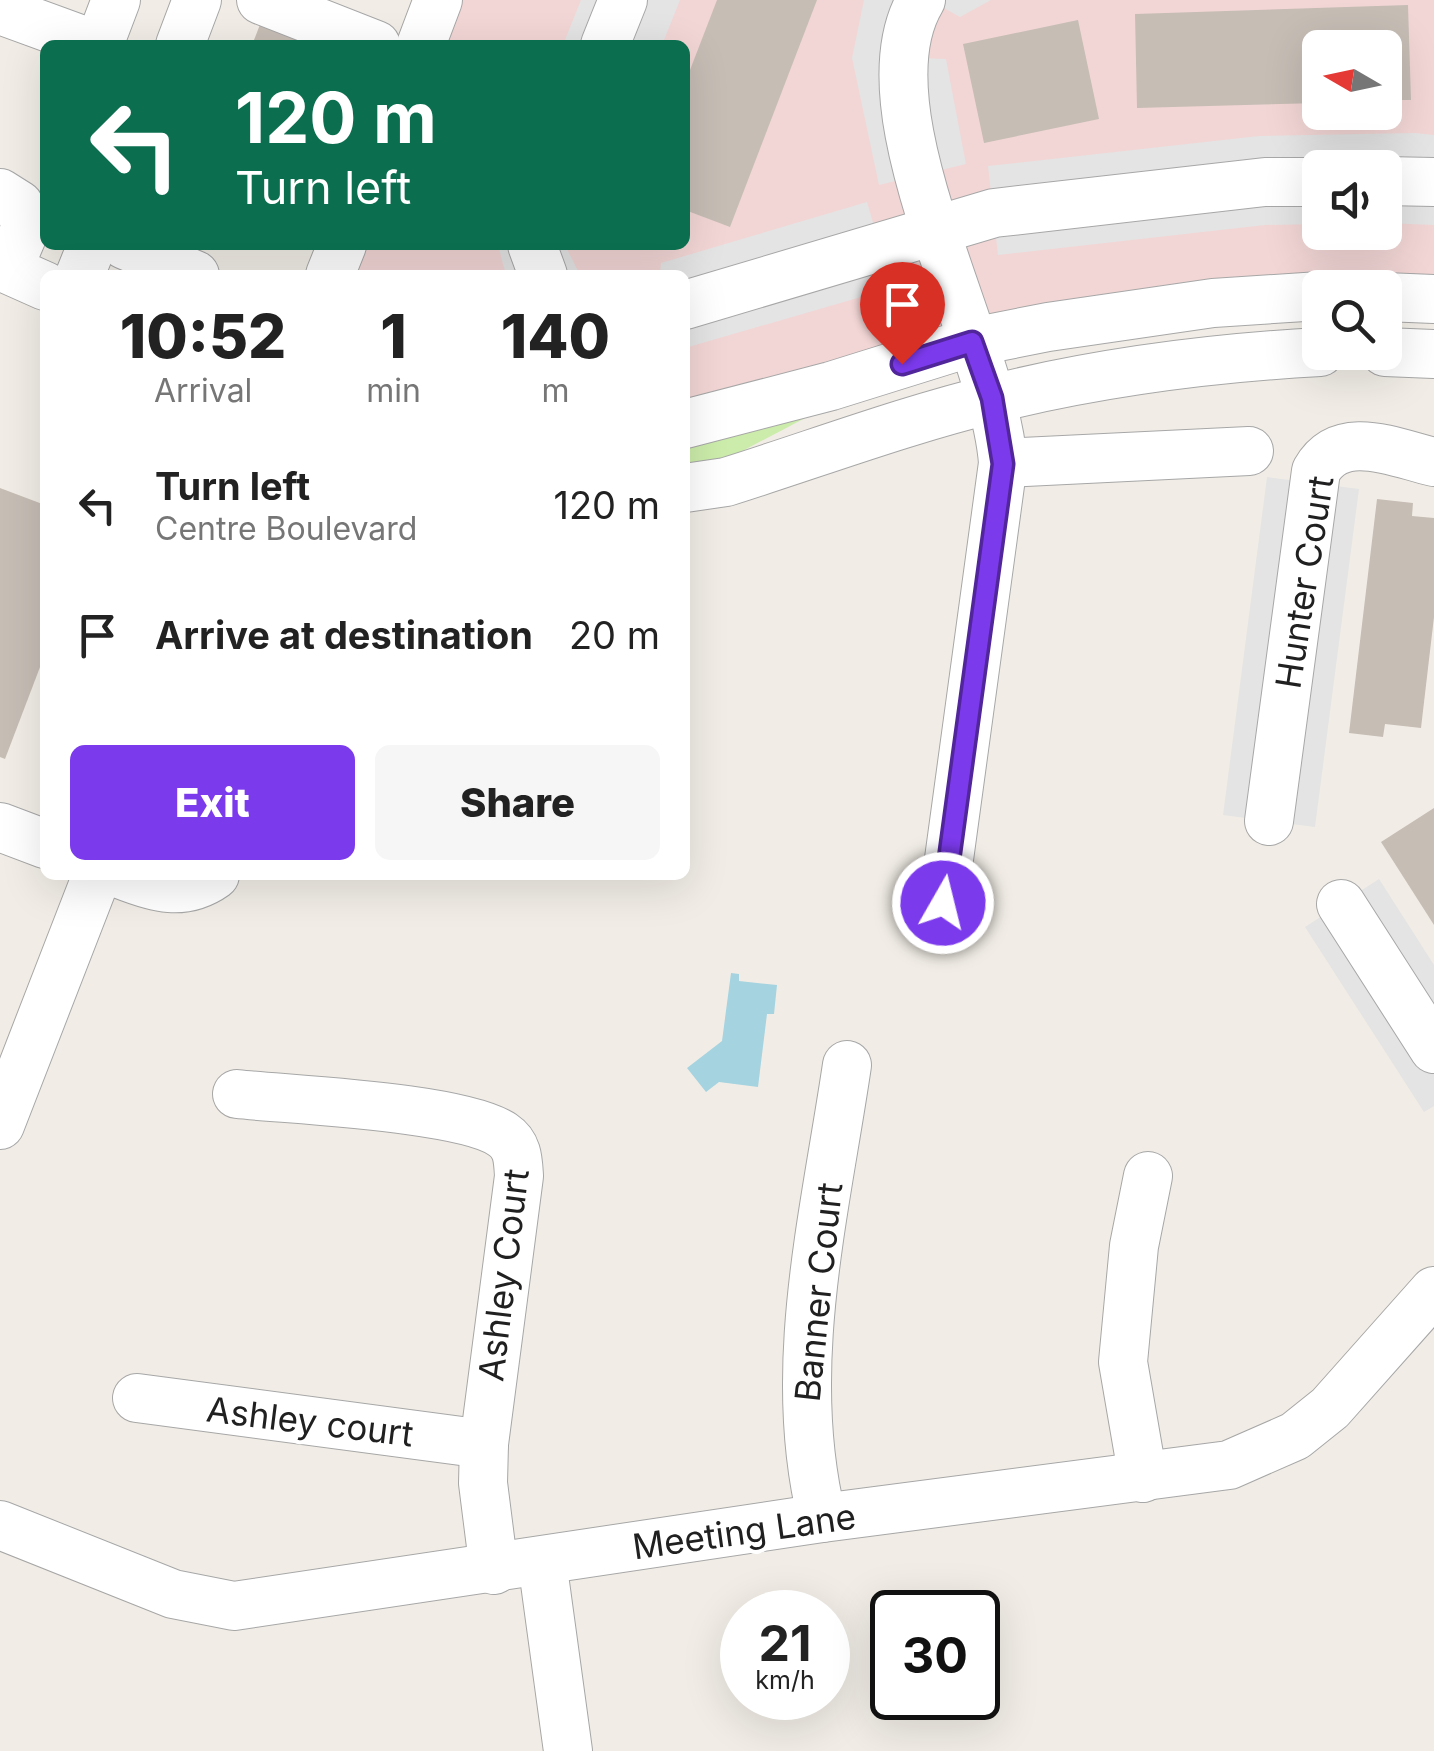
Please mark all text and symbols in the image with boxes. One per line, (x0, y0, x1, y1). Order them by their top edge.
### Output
north arrow (1302, 30, 1402, 130)
map controls (1302, 30, 1402, 370)
text: 120 m (235, 75, 437, 160)
icon: left (70, 80, 200, 210)
button: sound (1302, 150, 1402, 250)
text: Turn left (235, 160, 411, 215)
pin (860, 262, 945, 365)
button: search (1302, 270, 1402, 370)
icon: arrive (875, 277, 930, 332)
text: 10:52 (120, 300, 286, 372)
text: 1 (380, 300, 407, 372)
text: 140 (501, 300, 610, 372)
text: Arrival (154, 371, 252, 410)
text: min (366, 371, 421, 410)
text: m (541, 371, 569, 410)
text: Turn left (155, 463, 310, 509)
street label: Hunter Court (1266, 473, 1342, 691)
icon: left (70, 478, 125, 533)
text: 120 m (553, 482, 660, 528)
text: Centre Boulevard (155, 509, 417, 548)
icon: arrive (70, 608, 125, 663)
text: Arrive at destination (155, 612, 533, 658)
text: 20 m (569, 612, 660, 658)
button: Exit (70, 745, 355, 860)
button: Share (375, 745, 660, 860)
position arrow (891, 851, 995, 955)
street label: Ashley Court (469, 1167, 537, 1383)
street label: Banner Court (786, 1181, 850, 1403)
street label: Ashley court (204, 1387, 416, 1455)
street label: Meeting Lane (630, 1495, 858, 1567)
speed limit sign: 30 (870, 1590, 1000, 1720)
text: 21 (758, 1613, 812, 1673)
text: km/h (755, 1665, 815, 1695)

